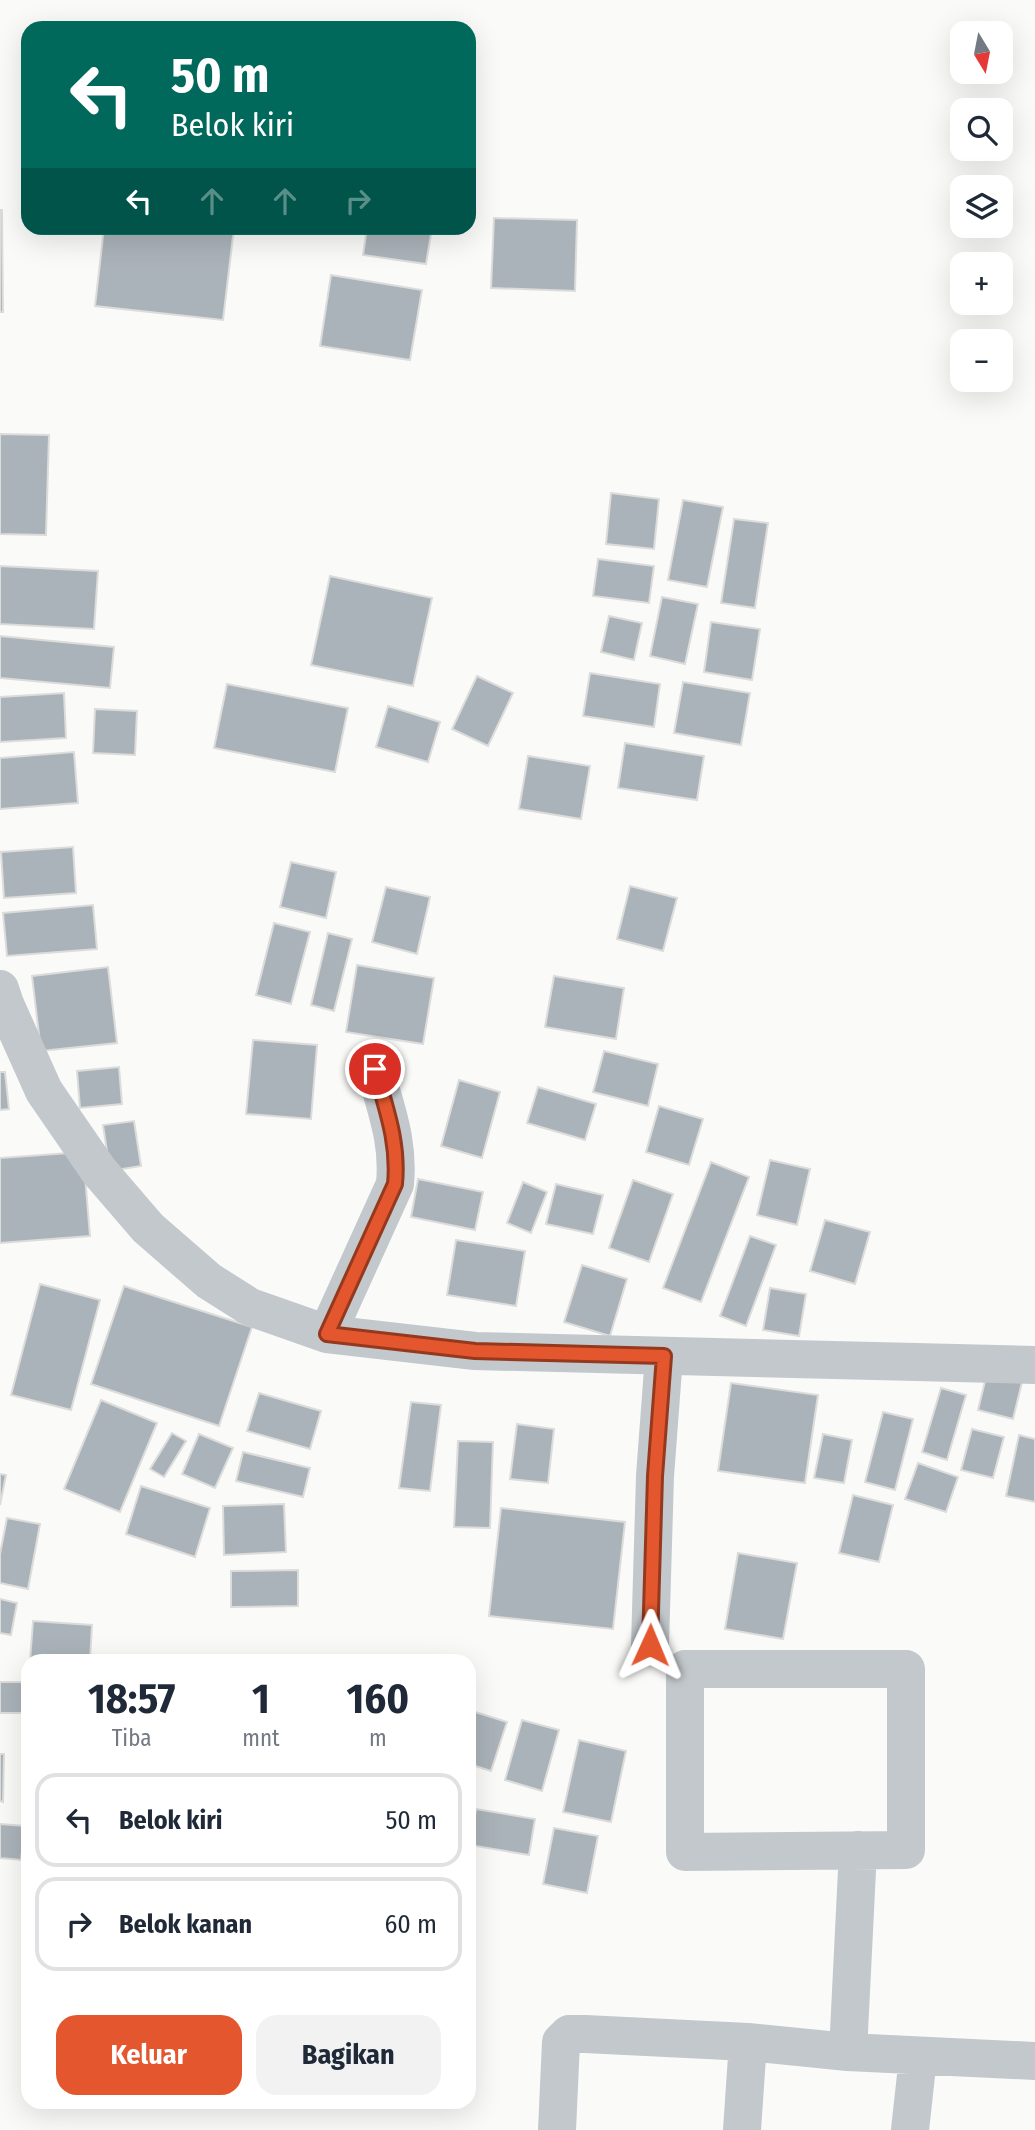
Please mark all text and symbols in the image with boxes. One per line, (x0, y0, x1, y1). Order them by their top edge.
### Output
north arrow (950, 21, 1013, 84)
map controls (950, 21, 1013, 392)
text: 50 m (171, 46, 269, 105)
icon: left (56, 49, 147, 140)
button: search (950, 98, 1013, 161)
text: Belok kiri (171, 106, 294, 144)
button: layers (950, 175, 1013, 238)
icon: left (120, 182, 158, 220)
icon: ahead (193, 182, 231, 220)
icon: ahead (266, 182, 304, 220)
icon: right (339, 182, 377, 220)
button: + (950, 252, 1013, 315)
button: − (950, 329, 1013, 392)
pin (345, 1039, 405, 1099)
icon: arrive (356, 1050, 394, 1088)
position arrow (613, 1608, 687, 1682)
text: 18:57 (88, 1674, 175, 1724)
text: 1 (252, 1674, 270, 1724)
text: 160 (346, 1674, 409, 1724)
text: Tiba (112, 1724, 151, 1752)
text: mnt (242, 1724, 280, 1752)
text: m (369, 1724, 387, 1752)
icon: left (60, 1801, 98, 1839)
text: Belok kiri (119, 1805, 222, 1836)
text: 50 m (385, 1805, 437, 1836)
icon: right (60, 1905, 98, 1943)
text: Belok kanan (119, 1909, 252, 1940)
text: 60 m (384, 1909, 437, 1940)
button: Keluar (56, 2015, 242, 2095)
button: Bagikan (256, 2015, 441, 2095)

